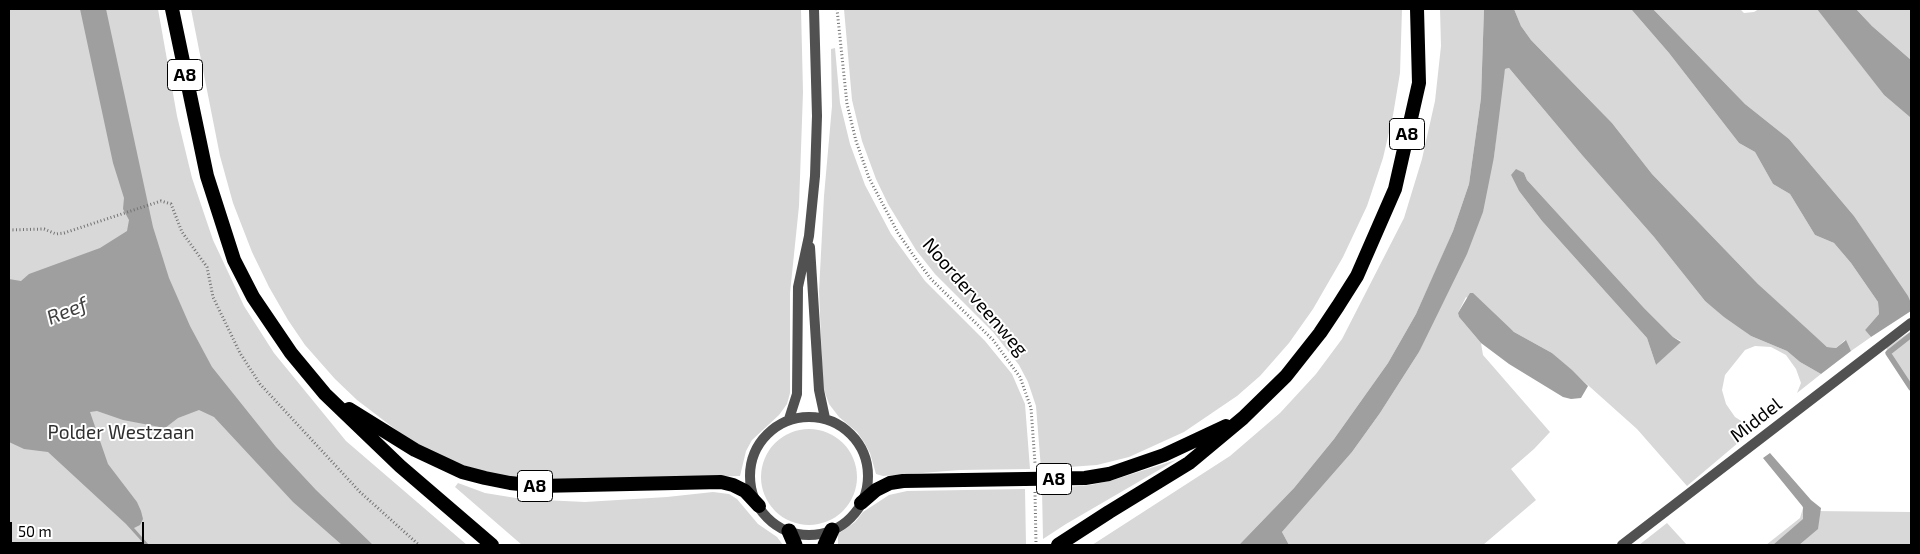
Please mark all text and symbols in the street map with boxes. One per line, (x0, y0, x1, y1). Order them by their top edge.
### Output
road number: A8 (168, 60, 202, 90)
road number: A8 (1390, 118, 1424, 150)
street label: Noorderveenweg (918, 233, 1032, 361)
water label: Reef (43, 292, 91, 330)
street label: Middel (1726, 393, 1786, 447)
park label: Polder Westzaan (48, 422, 194, 444)
road number: A8 (1036, 464, 1072, 494)
road number: A8 (518, 471, 552, 502)
scale bar (12, 512, 146, 544)
text: 50 m (18, 522, 52, 540)

